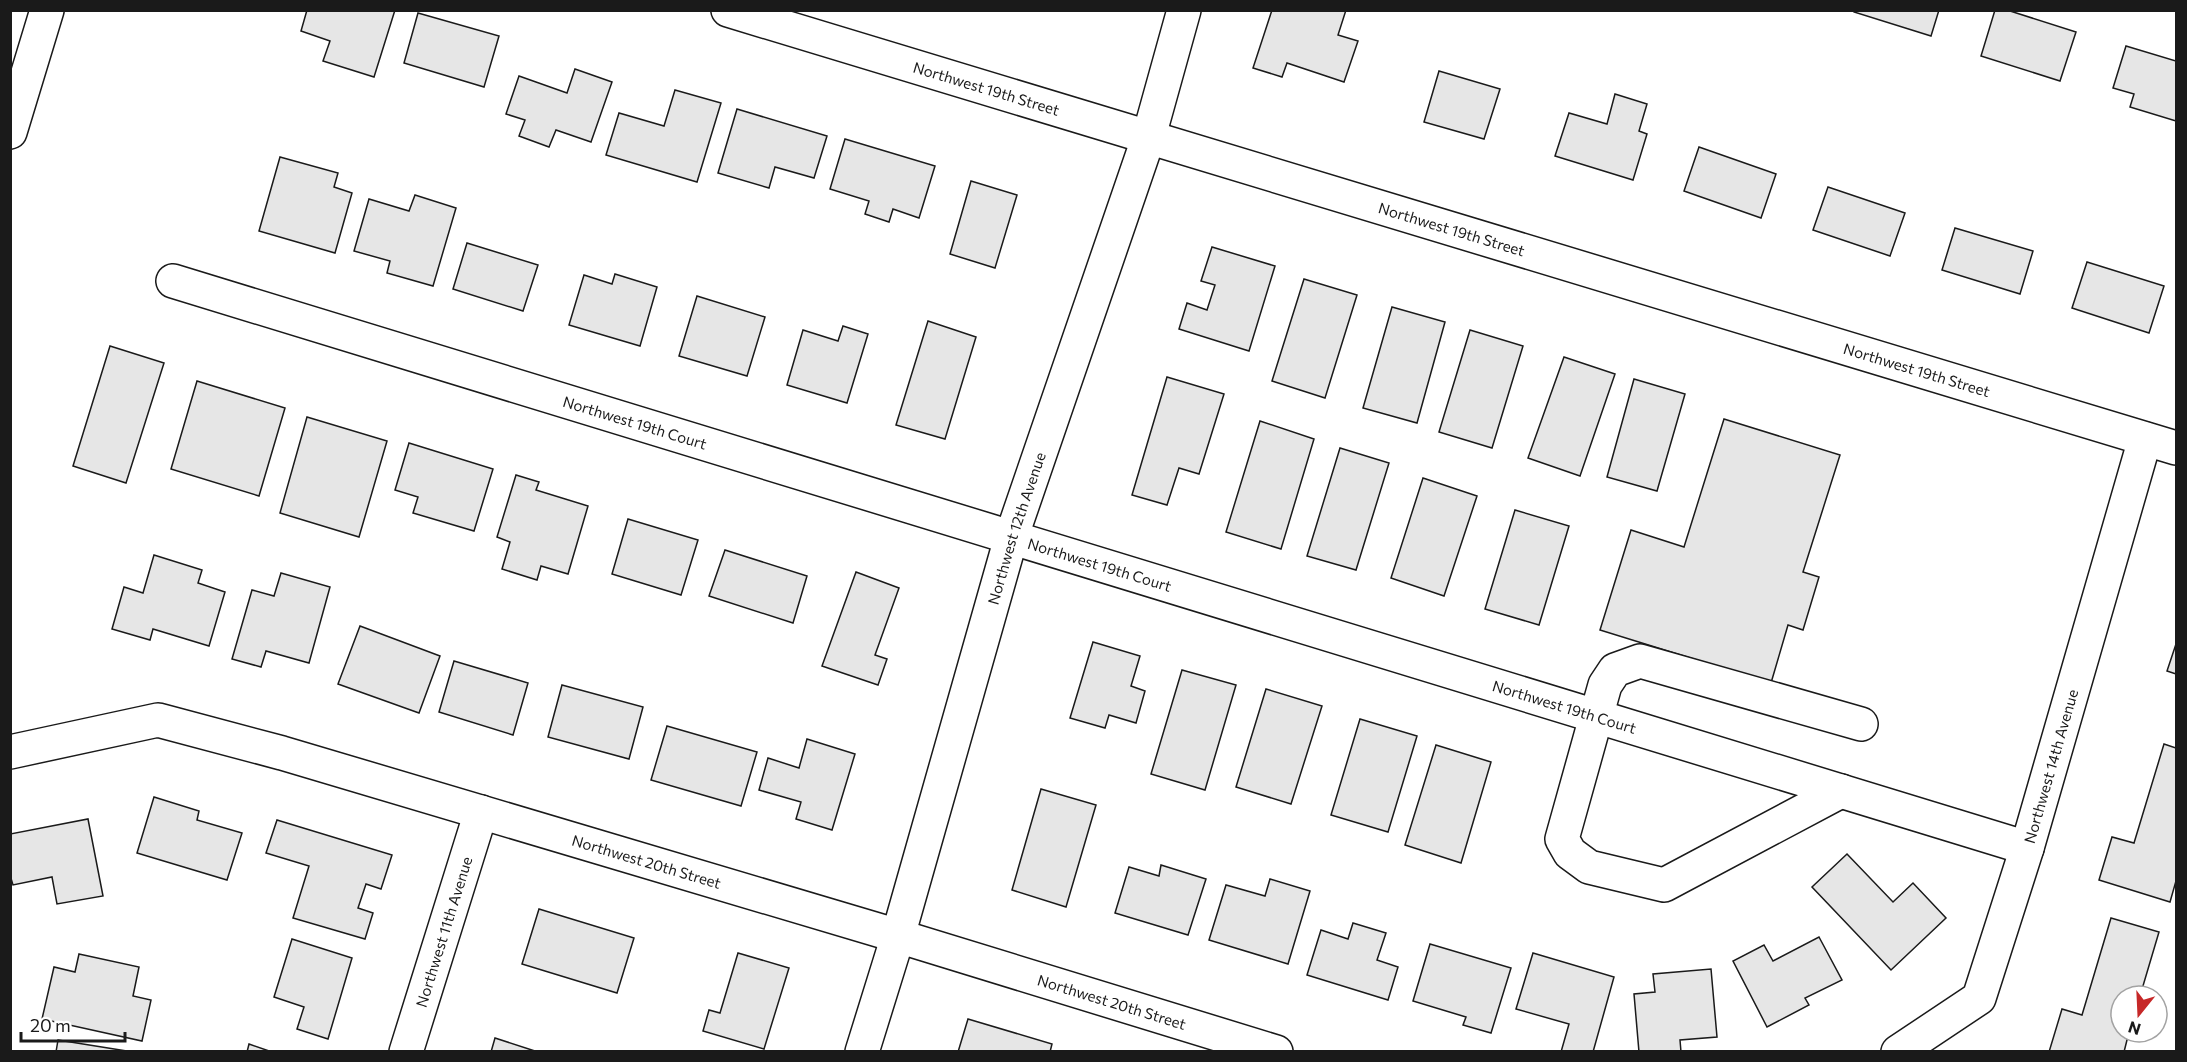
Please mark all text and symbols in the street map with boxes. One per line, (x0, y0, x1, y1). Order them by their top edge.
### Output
street label: Northwest 19th Street (911, 58, 1062, 119)
street label: Northwest 19th Street (1376, 198, 1527, 260)
street label: Northwest 19th Street (1841, 339, 1992, 400)
street label: Northwest 19th Court (561, 392, 709, 453)
street label: Northwest 12th Avenue (984, 450, 1049, 606)
street label: Northwest 19th Court (1026, 534, 1174, 595)
street label: Northwest 19th Court (1490, 676, 1638, 737)
street label: Northwest 14th Avenue (2020, 687, 2081, 845)
street label: Northwest 20th Street (570, 831, 723, 892)
street label: Northwest 11th Avenue (412, 854, 476, 1009)
street label: Northwest 20th Street (1035, 970, 1188, 1033)
north arrow (2109, 984, 2169, 1044)
scale bar (21, 1005, 124, 1043)
text: 20 m (30, 1014, 71, 1036)
text: N (2126, 1018, 2143, 1040)

